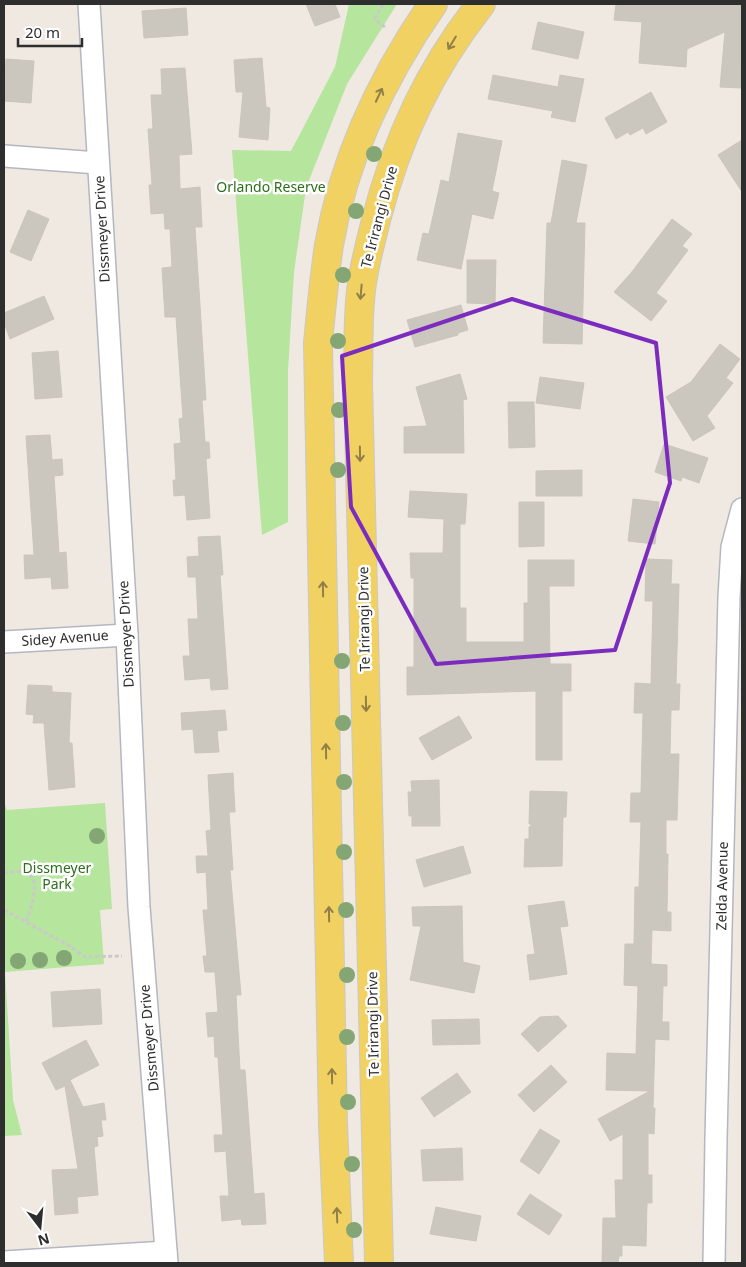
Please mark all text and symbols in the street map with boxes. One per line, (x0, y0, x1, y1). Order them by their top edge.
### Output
scale bar (18, 15, 81, 47)
text: 20 m (25, 22, 60, 42)
one-way arrow (447, 36, 458, 50)
one-way arrow (375, 88, 385, 103)
street label: Te Irirangi Drive (356, 164, 401, 270)
street label: Dissmeyer Drive (89, 175, 114, 283)
park label: Orlando Reserve (216, 177, 326, 196)
one-way arrow (357, 284, 366, 300)
one-way arrow (355, 446, 364, 462)
street label: Te Irirangi Drive (353, 566, 374, 672)
street label: Dissmeyer Drive (113, 580, 138, 688)
one-way arrow (318, 581, 328, 597)
street label: Sidey Avenue (21, 625, 109, 650)
one-way arrow (361, 696, 370, 712)
one-way arrow (321, 743, 331, 760)
street label: Zelda Avenue (711, 841, 732, 931)
park label: Dissmeyer Park (23, 858, 92, 893)
one-way arrow (324, 906, 334, 922)
street label: Te Irirangi Drive (362, 971, 383, 1077)
street label: Dissmeyer Drive (134, 984, 163, 1092)
one-way arrow (328, 1068, 337, 1084)
north arrow (15, 1202, 65, 1252)
one-way arrow (333, 1207, 342, 1223)
text: N (36, 1229, 52, 1251)

